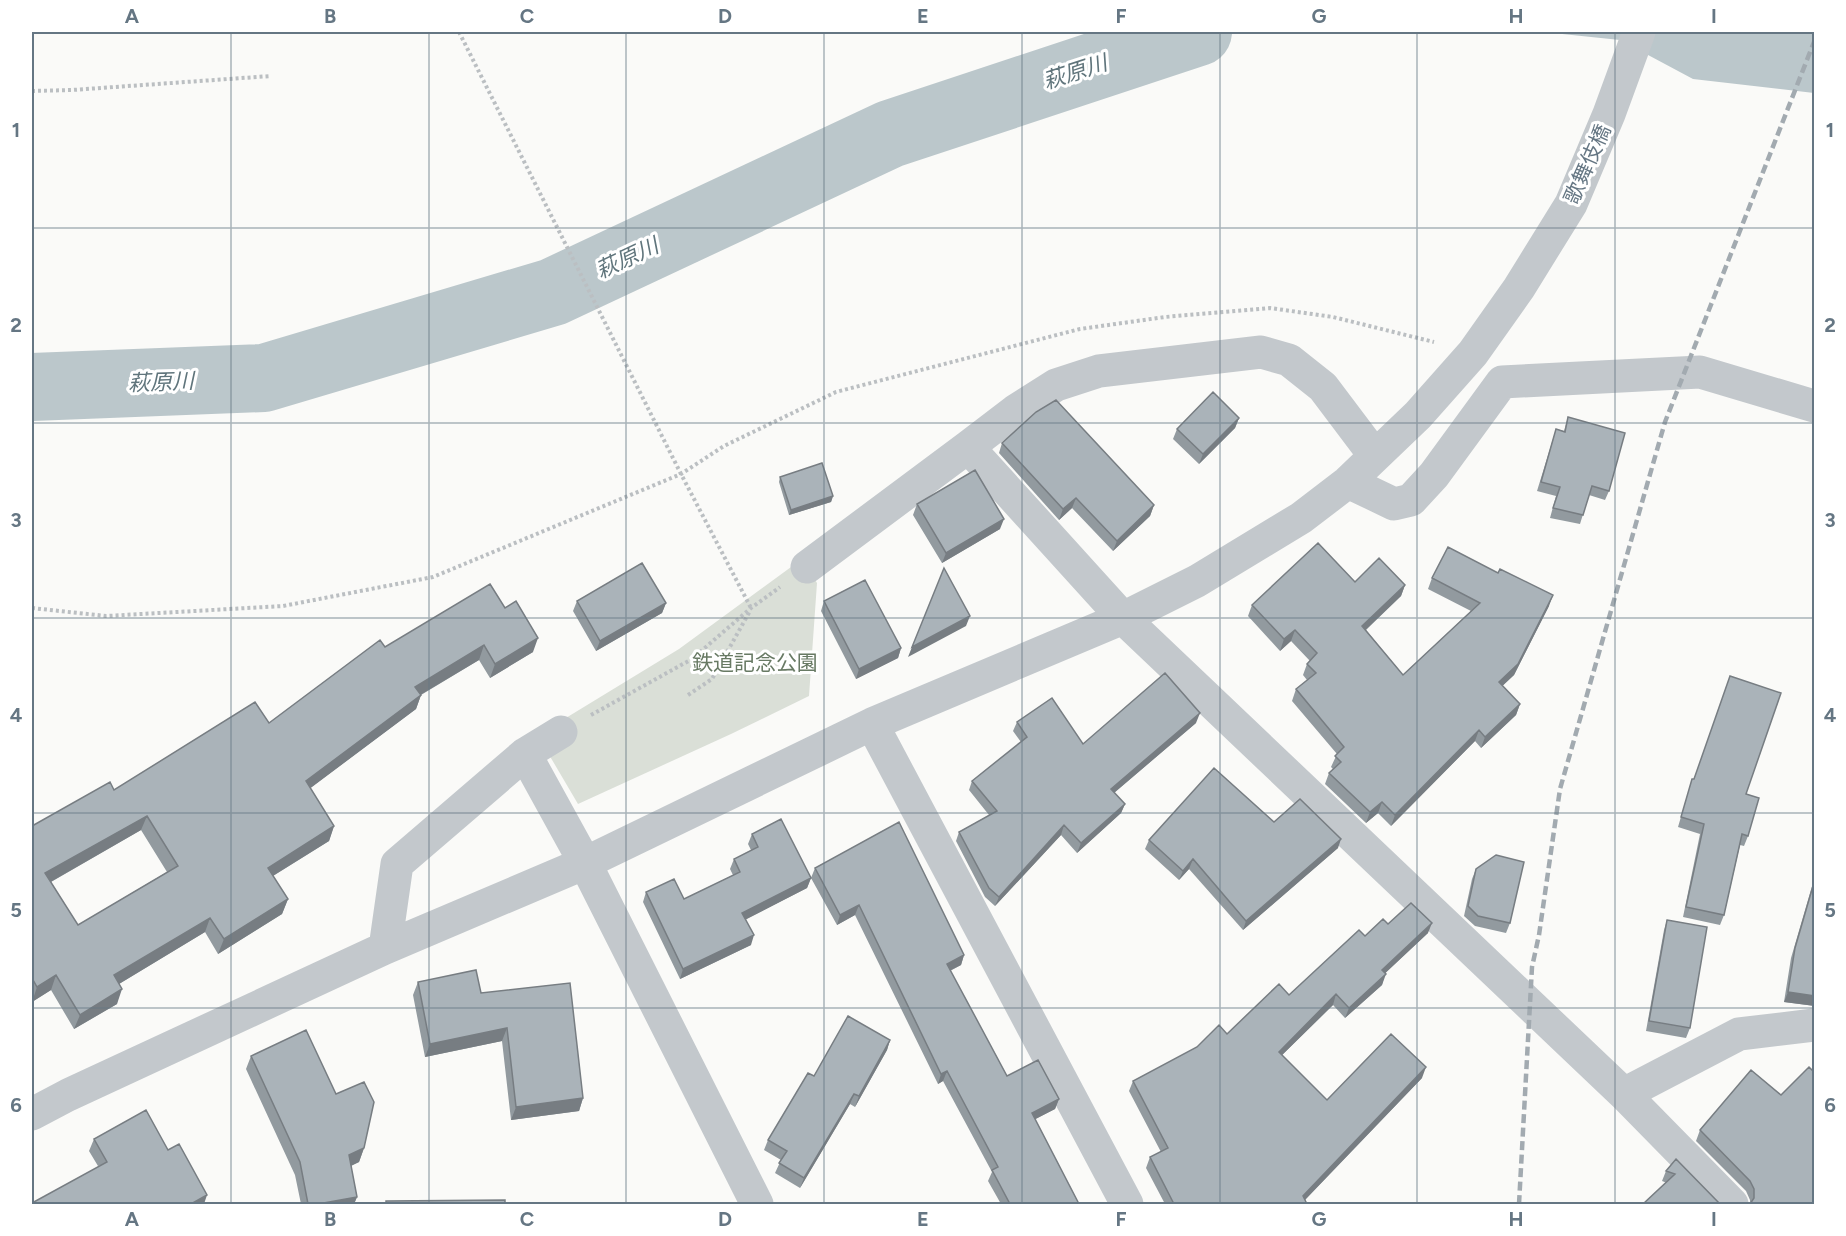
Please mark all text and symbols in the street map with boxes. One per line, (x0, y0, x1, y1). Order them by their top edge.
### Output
text: A (125, 4, 140, 28)
text: B (324, 4, 336, 28)
text: C (520, 4, 534, 28)
text: D (718, 4, 732, 28)
text: E (917, 4, 929, 28)
text: F (1115, 4, 1127, 28)
text: G (1312, 4, 1327, 28)
text: H (1509, 4, 1524, 28)
text: I (1711, 4, 1717, 28)
water label: 萩原川 (1039, 48, 1112, 95)
text: 1 (12, 118, 20, 142)
text: 1 (1826, 118, 1834, 142)
street label: 歌舞伎橋 (1558, 121, 1616, 207)
water label: 萩原川 (591, 231, 664, 284)
text: 2 (10, 313, 22, 337)
text: 2 (1824, 313, 1836, 337)
water label: 萩原川 (128, 367, 196, 397)
text: 3 (10, 508, 22, 532)
text: 3 (1824, 508, 1836, 532)
park label: 鉄道記念公園 (692, 650, 818, 675)
text: 4 (10, 703, 23, 727)
text: 4 (1824, 703, 1837, 727)
text: 5 (10, 898, 22, 922)
text: 5 (1824, 898, 1836, 922)
text: 6 (10, 1093, 22, 1117)
text: 6 (1824, 1093, 1836, 1117)
text: A (125, 1207, 140, 1231)
text: B (324, 1207, 336, 1231)
text: C (520, 1207, 534, 1231)
text: D (718, 1207, 732, 1231)
text: E (917, 1207, 929, 1231)
text: F (1115, 1207, 1127, 1231)
text: G (1312, 1207, 1327, 1231)
text: H (1509, 1207, 1524, 1231)
text: I (1711, 1207, 1717, 1231)

